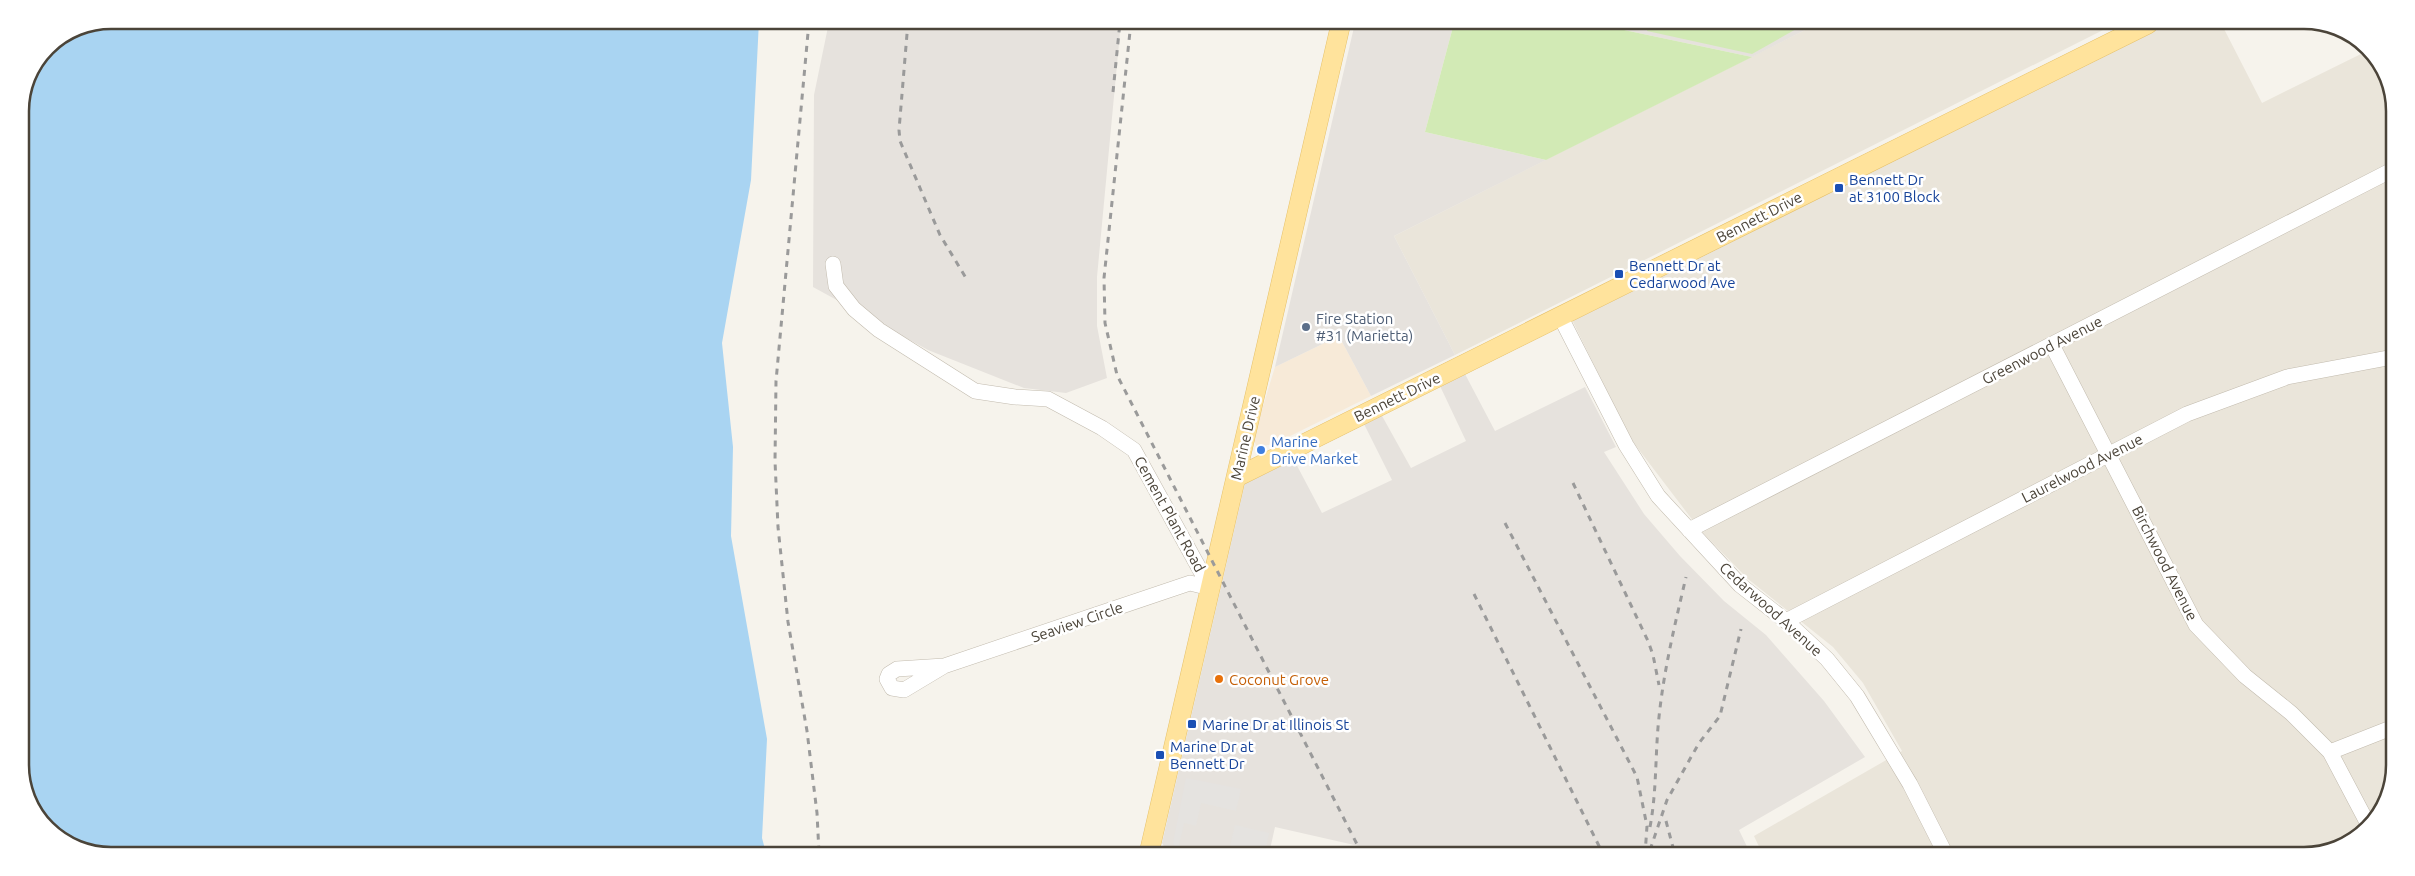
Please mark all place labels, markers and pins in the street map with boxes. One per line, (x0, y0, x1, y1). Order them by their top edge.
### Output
place label: Bennett Dr at 3100 Block (1849, 171, 1941, 205)
marker: Bennett Dr at 3100 Block (1833, 182, 1845, 194)
place label: Bennett Dr at Cedarwood Ave (1629, 257, 1735, 291)
marker: Bennett Dr at Cedarwood Ave (1613, 268, 1625, 280)
place label: Fire Station #31 (Marietta) (1316, 310, 1413, 344)
marker: Fire Station #31 (Marietta) (1300, 321, 1312, 333)
place label: Marine Drive Market (1271, 433, 1358, 467)
marker: Marine Drive Market (1255, 444, 1267, 456)
place label: Coconut Grove (1229, 671, 1329, 688)
marker: Coconut Grove (1213, 673, 1225, 685)
place label: Marine Dr at Illinois St (1202, 716, 1349, 733)
marker: Marine Dr at Illinois St (1186, 718, 1198, 730)
place label: Marine Dr at Bennett Dr (1170, 738, 1254, 772)
marker: Marine Dr at Bennett Dr (1154, 749, 1166, 761)

